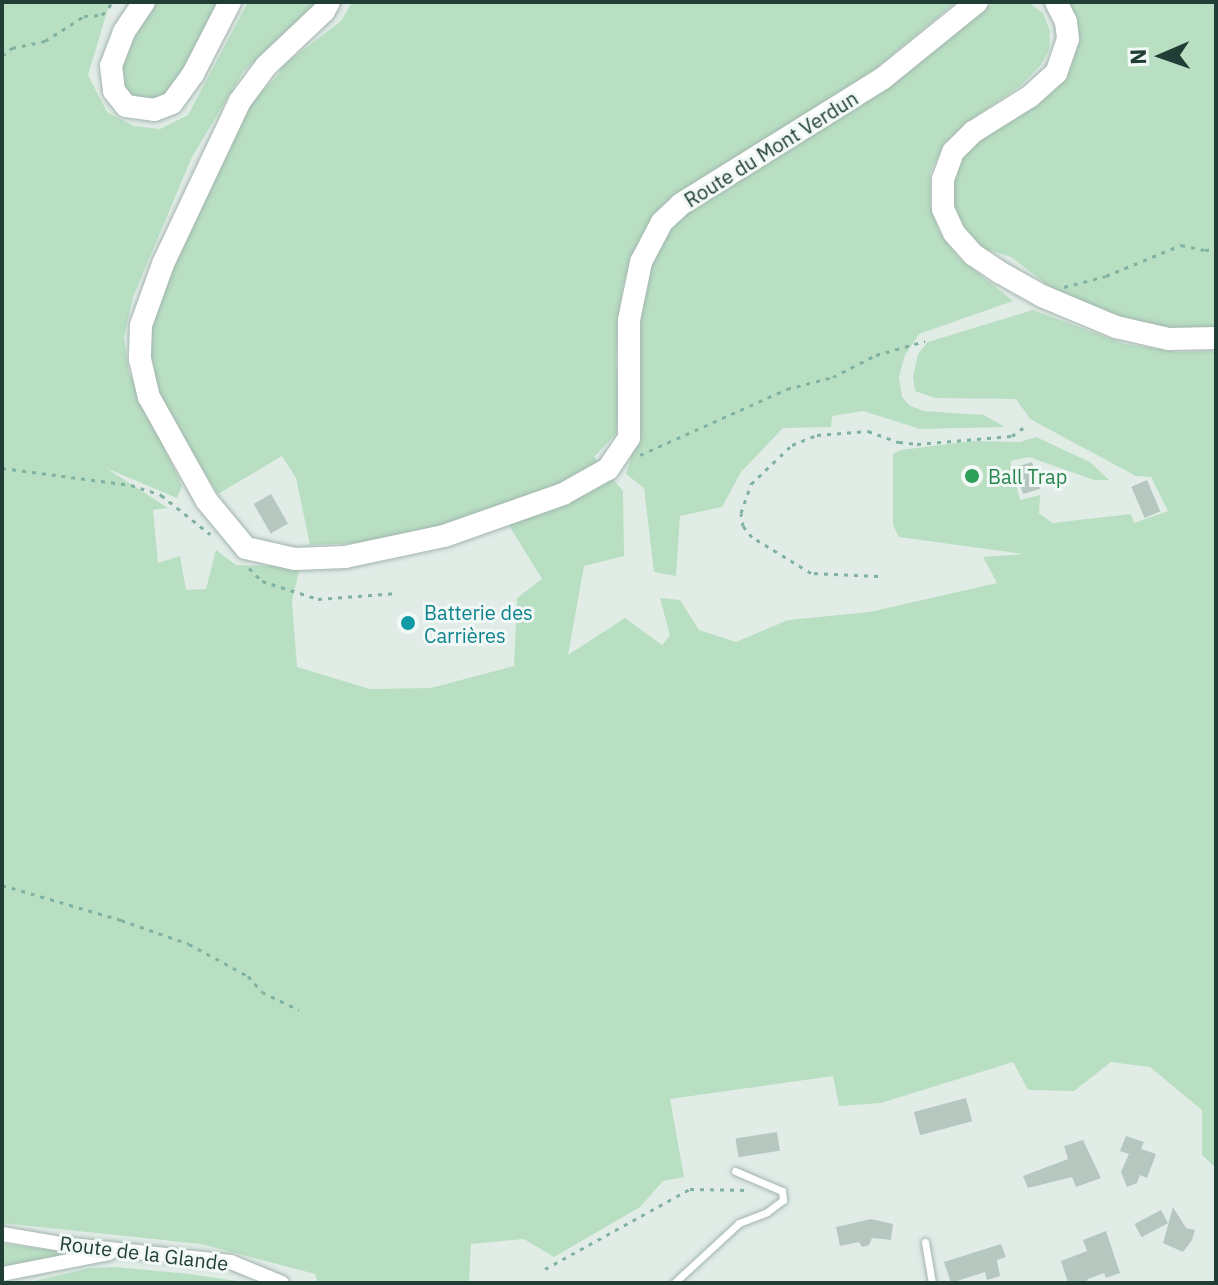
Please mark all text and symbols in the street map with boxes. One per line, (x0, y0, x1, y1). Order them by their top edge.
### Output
north arrow (1122, 16, 1202, 96)
text: N (1123, 48, 1152, 65)
street label: Route du Mont Verdun (680, 86, 862, 212)
place label: Ball Trap (988, 464, 1067, 488)
marker: Ball Trap (963, 467, 981, 485)
place label: Batterie des Carrières (424, 600, 533, 647)
marker: Batterie des Carrières (399, 614, 417, 632)
street label: Route de la Glande (58, 1231, 230, 1275)

